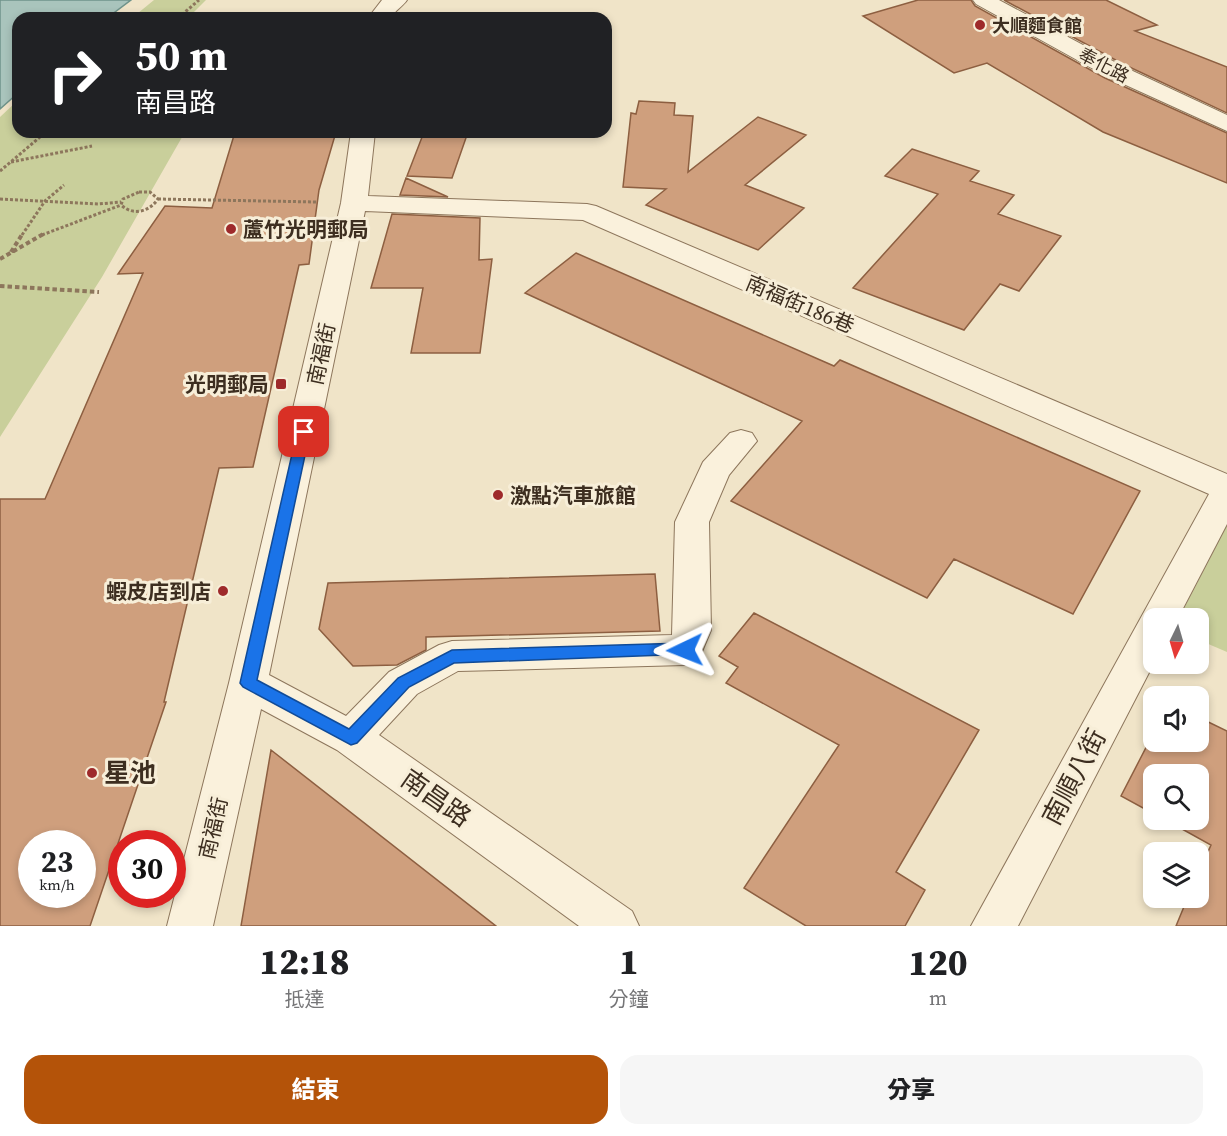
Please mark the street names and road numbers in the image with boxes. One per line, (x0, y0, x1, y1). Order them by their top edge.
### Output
street label: 奉化路 (1074, 42, 1134, 88)
street label: 南福街186巷 (741, 268, 859, 340)
street label: 南福街 (300, 320, 342, 388)
street label: 南順八街 (1034, 723, 1114, 831)
street label: 南昌路 (394, 761, 478, 835)
street label: 南福街 (192, 794, 234, 862)

